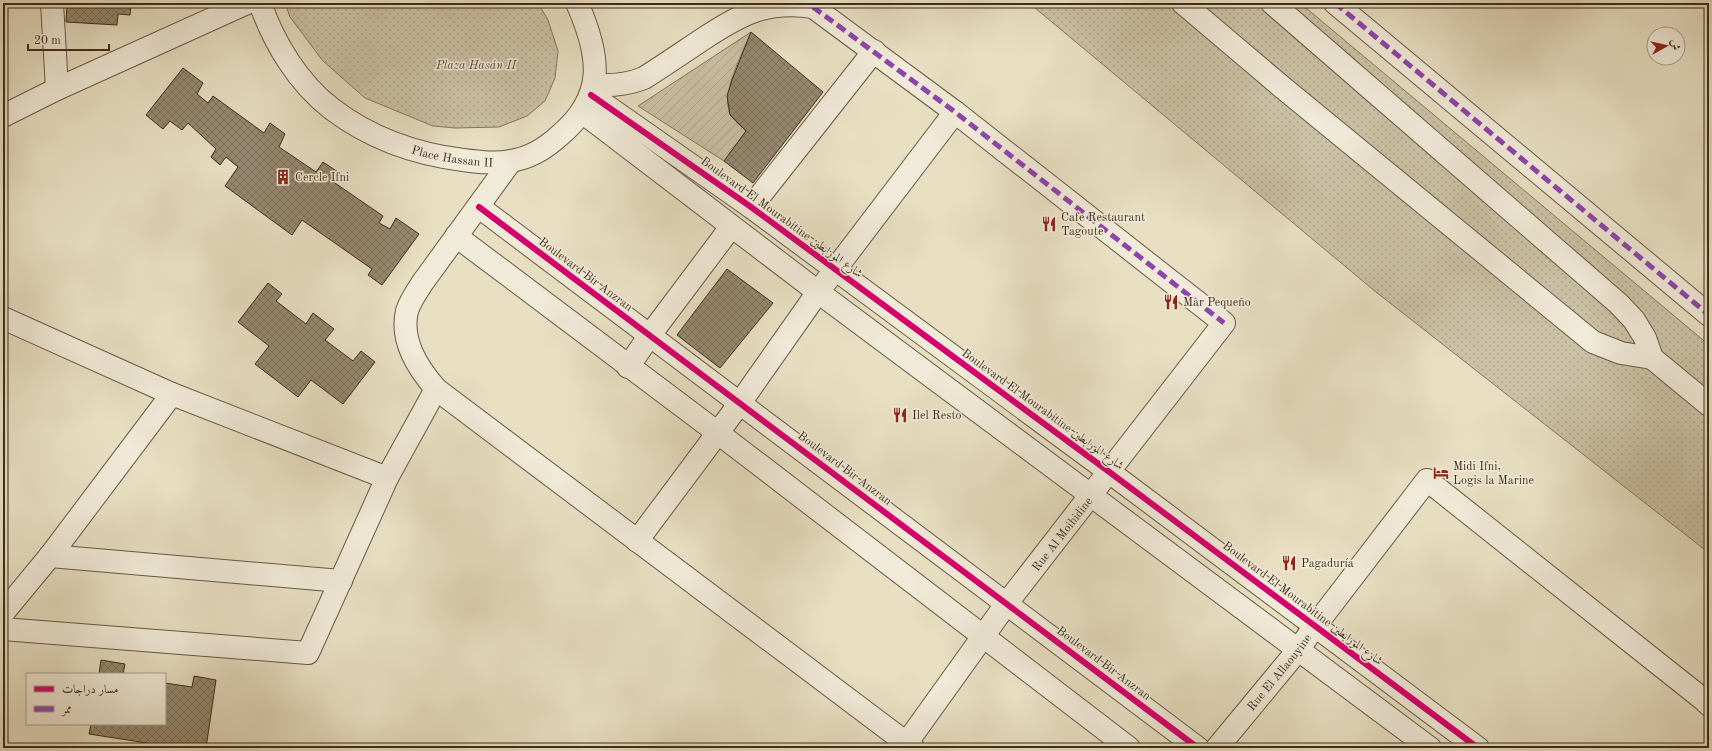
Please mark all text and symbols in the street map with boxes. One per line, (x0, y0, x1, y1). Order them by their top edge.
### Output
scale bar (28, 26, 109, 52)
north arrow (1646, 26, 1686, 66)
text: 20 m (34, 35, 61, 47)
text: ش (1668, 39, 1681, 51)
park label: Plaza Hasán II (435, 60, 517, 72)
street label: Place Hassan II (410, 144, 493, 170)
street label: Boulevard El Mourabitine شارع المورابطين (696, 155, 865, 284)
building icon: Cercle Ifni (274, 168, 292, 186)
place label: Cercle Ifni (295, 172, 349, 184)
place label: Cafe Restaurant Tagoute (1061, 212, 1145, 238)
restaurant icon: Cafe Restaurant Tagoute (1040, 215, 1058, 233)
street label: Boulevard Bir Anzran (536, 236, 635, 314)
restaurant icon: Mar Pequeño (1162, 293, 1180, 311)
place label: Mar Pequeño (1183, 297, 1251, 309)
street label: Boulevard El Mourabitine شارع المورابطين (957, 347, 1126, 476)
restaurant icon: Ilel Resto (891, 406, 909, 424)
place label: Ilel Resto (912, 410, 962, 422)
street label: Boulevard Bir Anzran (795, 430, 894, 508)
place label: Midi Ifni, Logis la Marine (1453, 461, 1534, 487)
hotel icon: Midi Ifni, Logis la Marine (1432, 464, 1450, 482)
street label: Rue Al Moihidine (1030, 495, 1096, 574)
street label: Boulevard El Mourabitine شارع المورابطين (1218, 540, 1385, 671)
restaurant icon: Pagaduría (1280, 554, 1298, 572)
place label: Pagaduría (1301, 558, 1354, 570)
street label: Boulevard Bir Anzran (1054, 625, 1153, 703)
street label: Rue El Allaouyine (1245, 632, 1314, 713)
legend (26, 673, 166, 725)
text: مسار دراجات (62, 684, 118, 696)
text: ممر (60, 704, 72, 717)

